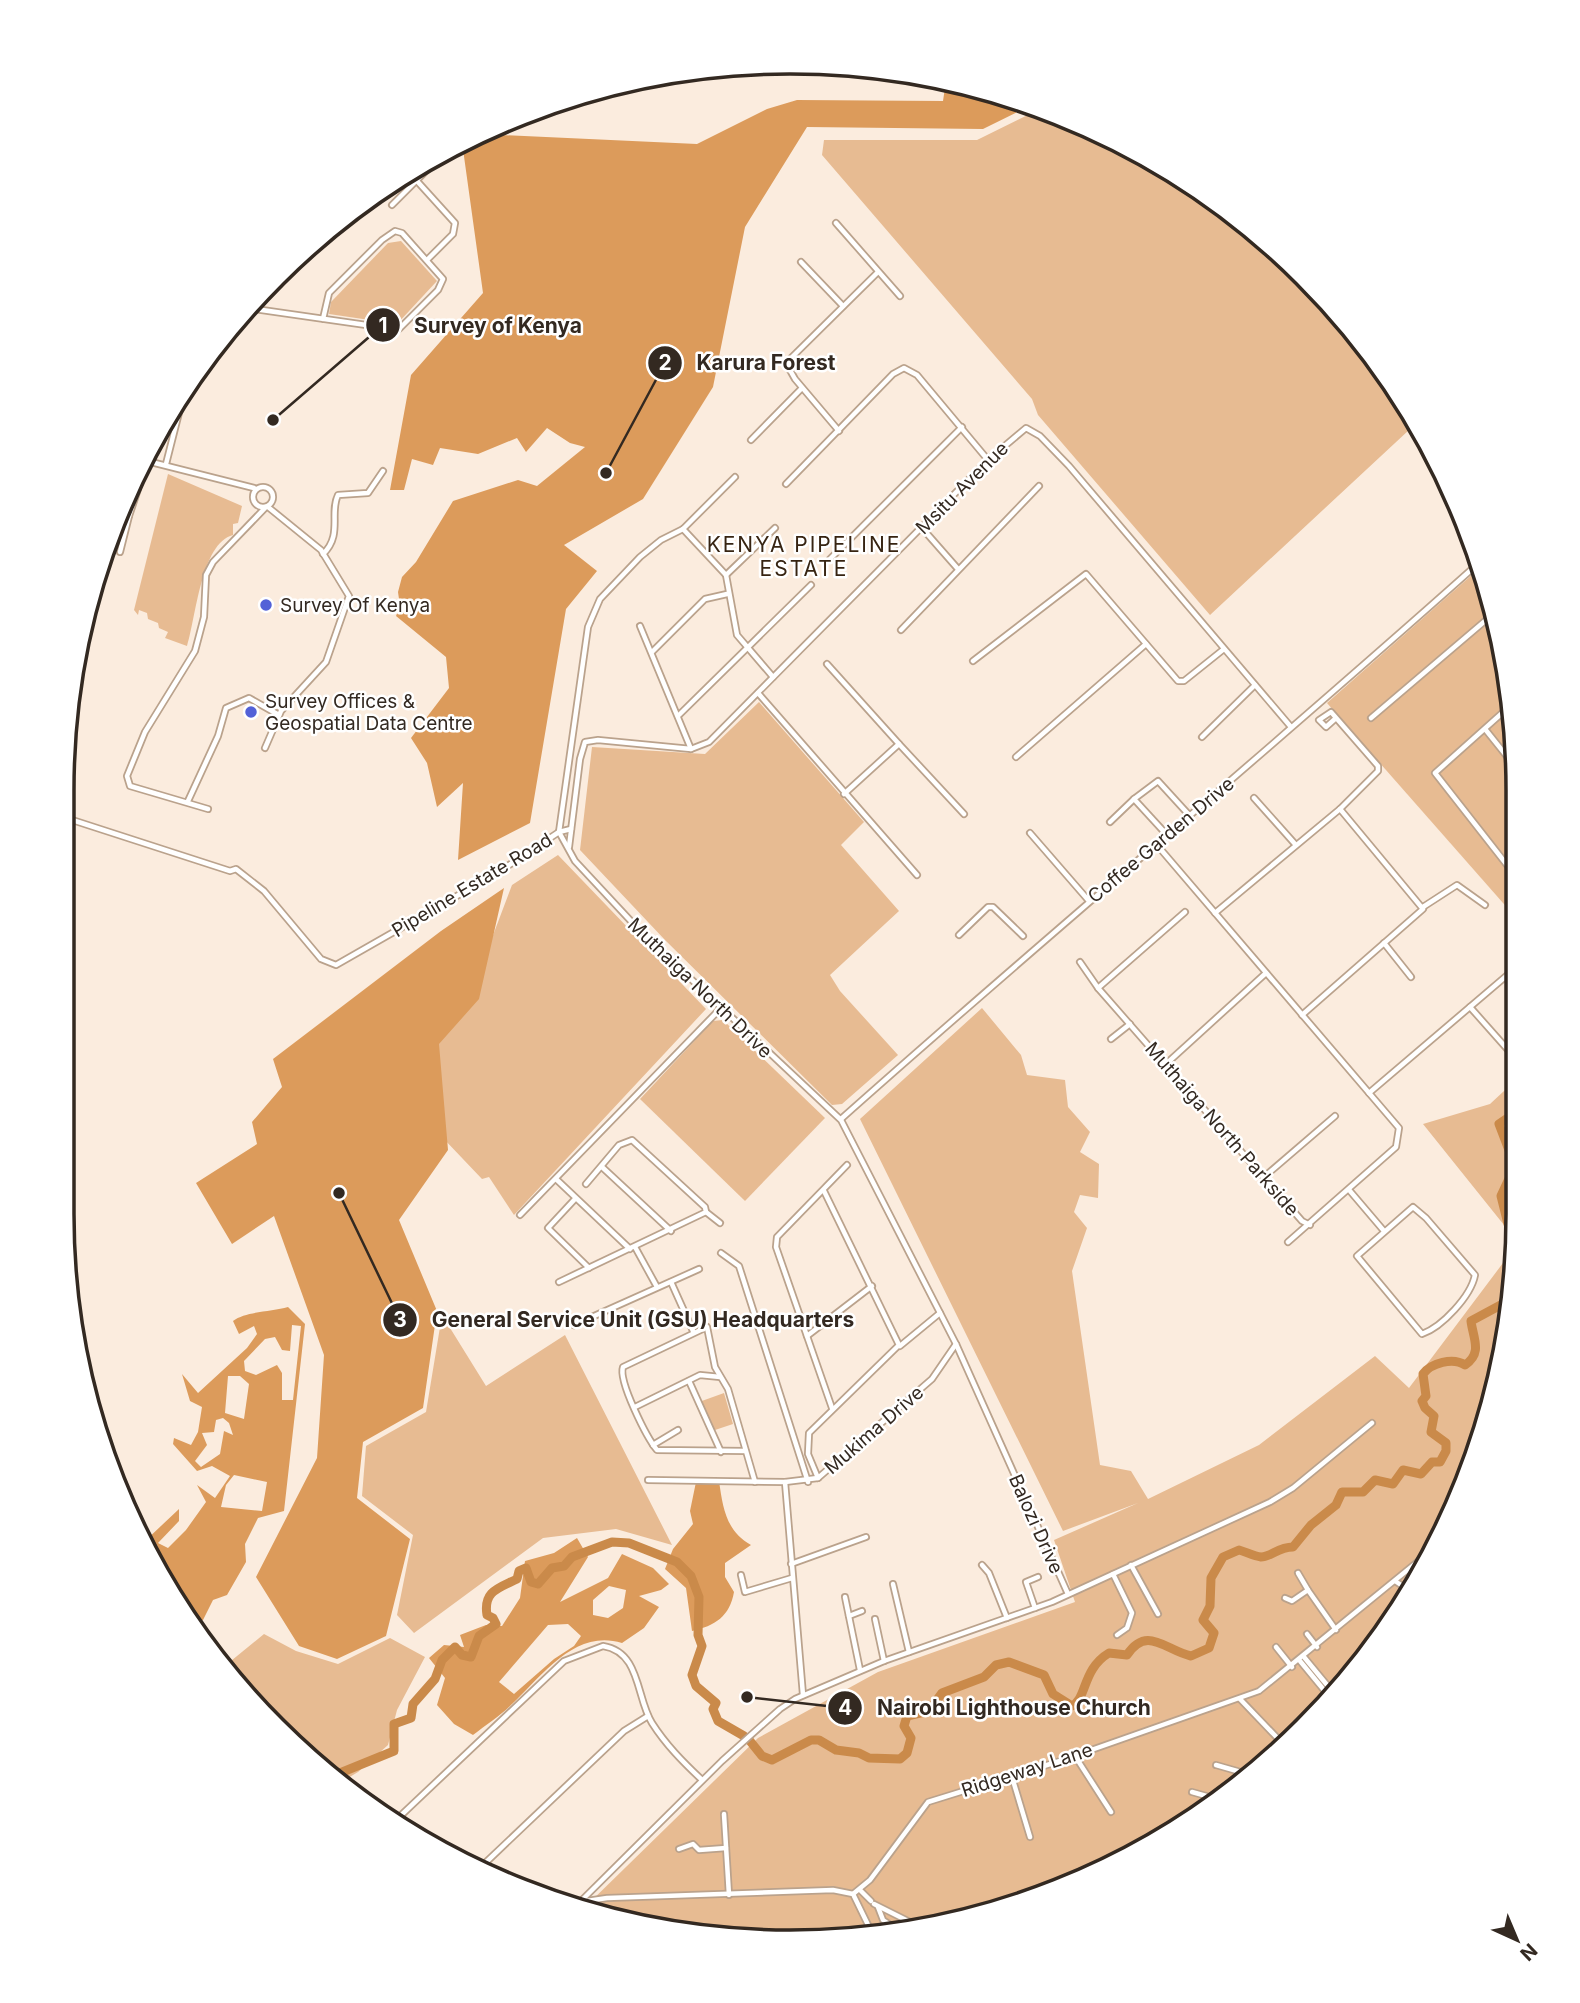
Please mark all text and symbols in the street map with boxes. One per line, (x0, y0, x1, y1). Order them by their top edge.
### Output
callout: Survey of Kenya (365, 304, 596, 346)
text: 1 (378, 313, 388, 338)
text: Survey of Kenya (414, 313, 582, 338)
callout: Karura Forest (648, 342, 850, 384)
text: 2 (658, 350, 672, 375)
text: Karura Forest (697, 350, 836, 375)
street label: Msitu Avenue (911, 437, 1013, 539)
district label: KENYA PIPELINE ESTATE (707, 532, 901, 581)
place label: Survey Of Kenya (280, 594, 430, 617)
marker: Survey Of Kenya (258, 597, 274, 613)
place label: Survey Offices & Geospatial Data Centre (265, 690, 473, 735)
marker: Survey Offices & Geospatial Data Centre (243, 704, 259, 720)
street label: Coffee Garden Drive (1083, 772, 1239, 908)
street label: Pipeline Estate Road (388, 828, 556, 942)
street label: Muthaiga North Drive (623, 913, 777, 1063)
street label: Muthaiga North Parkside (1140, 1037, 1304, 1221)
callout: General Service Unit (GSU) Headquarters (383, 1299, 868, 1341)
text: 3 (393, 1307, 407, 1332)
text: General Service Unit (GSU) Headquarters (432, 1307, 854, 1332)
street label: Mukima Drive (820, 1381, 928, 1479)
street label: Balozi Drive (1004, 1471, 1068, 1577)
callout: Nairobi Lighthouse Church (828, 1687, 1165, 1729)
text: 4 (838, 1695, 852, 1720)
text: Nairobi Lighthouse Church (877, 1695, 1151, 1720)
street label: Ridgeway Lane (959, 1738, 1095, 1802)
north arrow (1482, 1905, 1552, 1975)
text: N (1515, 1939, 1542, 1965)

